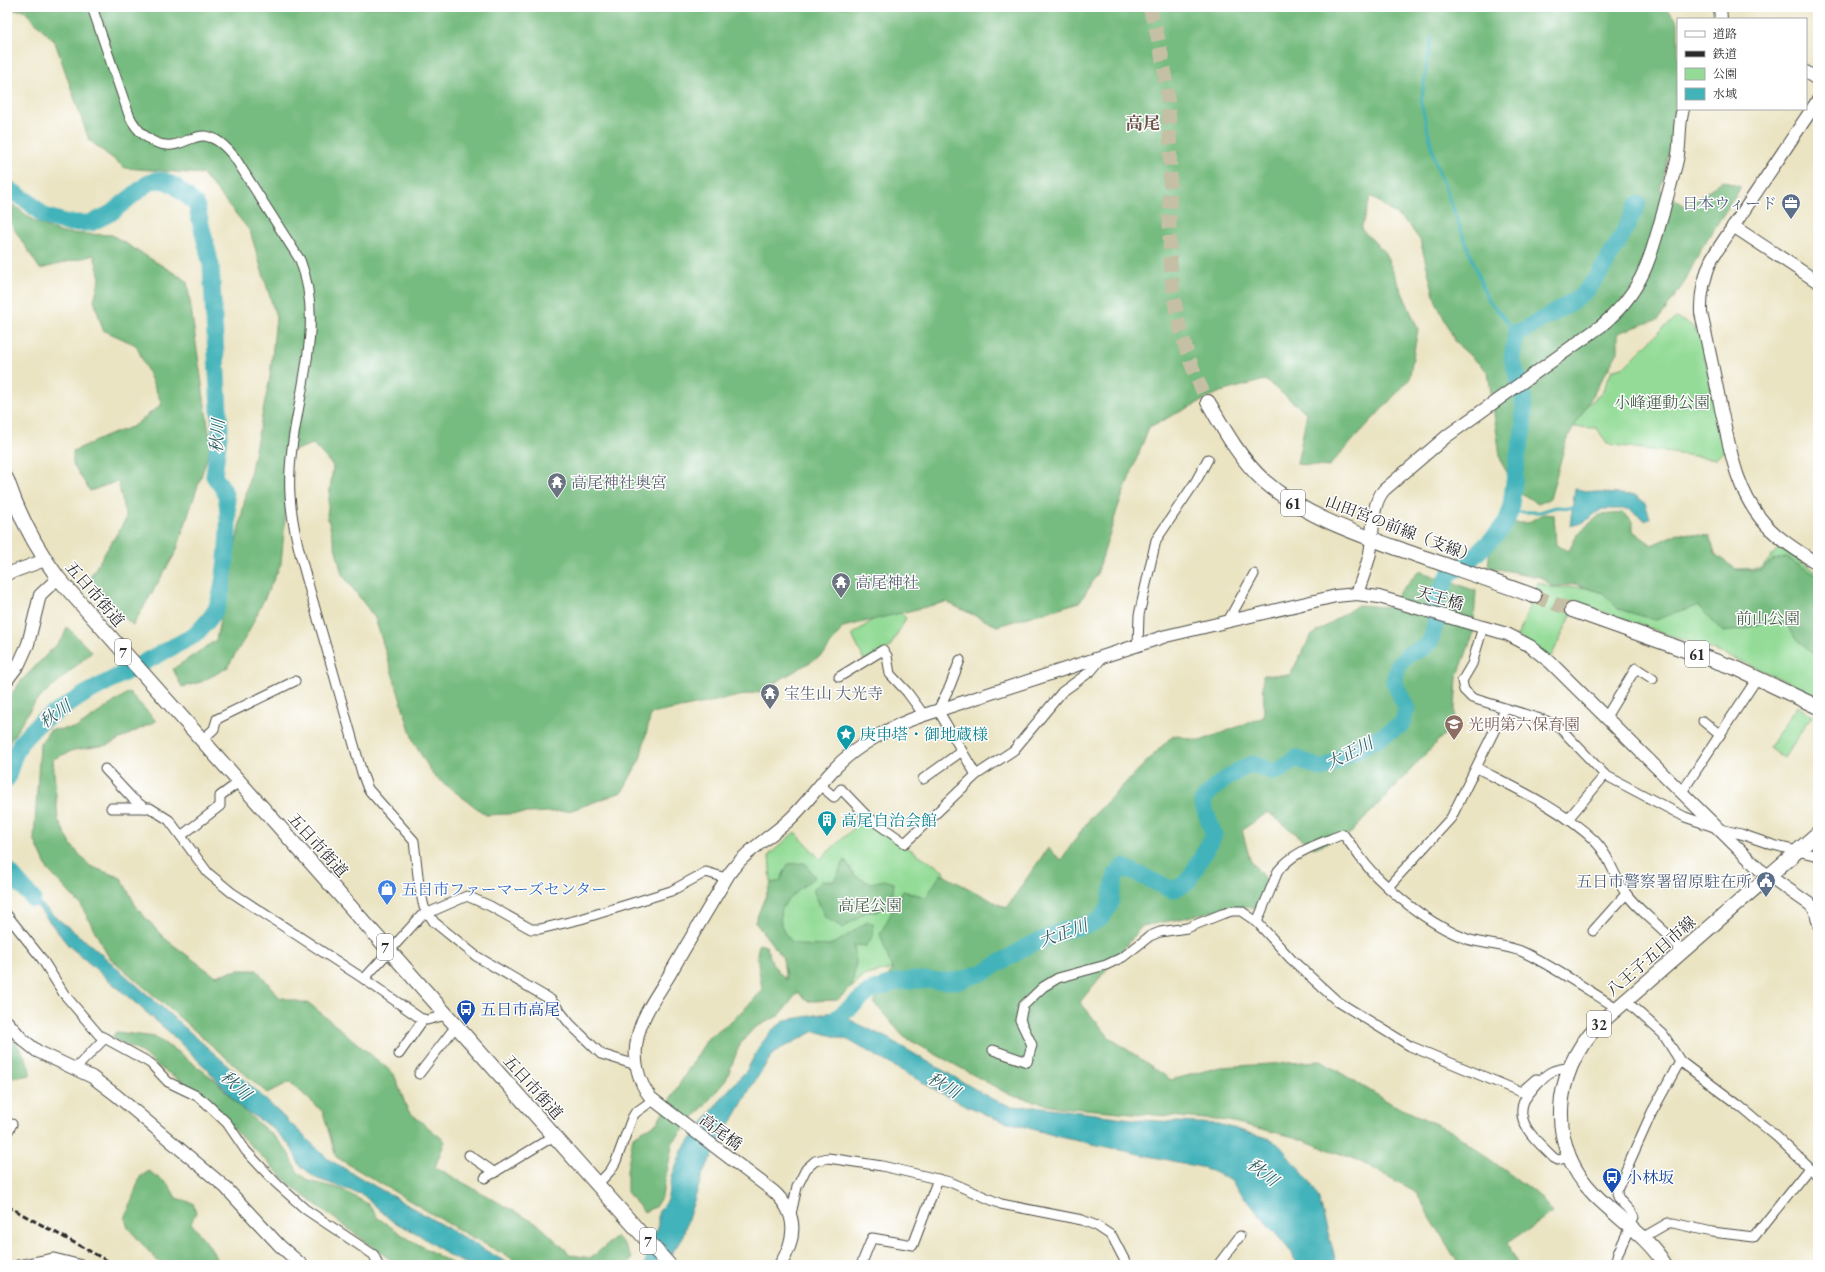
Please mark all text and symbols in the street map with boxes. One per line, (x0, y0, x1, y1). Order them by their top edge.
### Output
legend (1677, 18, 1807, 110)
text: 道路 (1713, 26, 1737, 42)
text: 鉄道 (1712, 46, 1737, 62)
text: 公園 (1713, 66, 1737, 82)
text: 水域 (1713, 86, 1737, 102)
district label: 高尾 (1126, 112, 1160, 134)
office icon: 日本ウィード (1780, 192, 1802, 220)
place label: 日本ウィード (1682, 193, 1777, 214)
park label: 小峰運動公園 (1614, 392, 1710, 413)
water label: 秋川 (205, 416, 229, 454)
temple icon: 高尾神社奥宮 (546, 471, 568, 499)
place label: 高尾神社奥宮 (571, 472, 667, 493)
road number: 61 (1281, 490, 1305, 516)
street label: 山田宮の前線（支線） (1323, 491, 1479, 567)
street label: 五日市街道 (61, 557, 129, 631)
temple icon: 高尾神社 (830, 571, 852, 599)
place label: 高尾神社 (855, 572, 919, 593)
street label: 天王橋 (1414, 581, 1466, 615)
park label: 前山公園 (1736, 608, 1800, 629)
road number: 7 (115, 639, 131, 665)
road number: 61 (1685, 641, 1709, 667)
temple icon: 宝生山 大光寺 (759, 682, 781, 710)
place label: 宝生山 大光寺 (784, 683, 883, 704)
water label: 秋川 (35, 694, 77, 733)
school or university icon: 光明第六保育園 (1443, 713, 1465, 741)
place label: 光明第六保育園 (1468, 714, 1580, 735)
place icon: 庚申塔・御地蔵様 (835, 723, 857, 751)
place label: 庚申塔・御地蔵様 (860, 724, 988, 745)
water label: 大正川 (1321, 731, 1378, 774)
street label: 五日市街道 (283, 808, 353, 882)
building icon: 高尾自治会館 (816, 809, 838, 837)
place label: 高尾自治会館 (841, 810, 937, 831)
public building icon: 五日市警察署留原駐在所 (1755, 870, 1777, 898)
place label: 五日市警察署留原駐在所 (1576, 871, 1752, 892)
shop icon: 五日市ファーマーズセンター (376, 878, 398, 906)
place label: 五日市ファーマーズセンター (401, 879, 607, 900)
park label: 高尾公園 (838, 895, 902, 916)
street label: 八王子五日市線 (1602, 911, 1700, 1001)
water label: 大正川 (1035, 913, 1093, 952)
road number: 7 (377, 934, 393, 960)
bus stop icon: 五日市高尾 (455, 998, 477, 1026)
place label: 五日市高尾 (480, 999, 560, 1020)
road number: 32 (1587, 1011, 1611, 1037)
street label: 五日市街道 (498, 1050, 568, 1124)
water label: 秋川 (216, 1065, 257, 1106)
water label: 秋川 (924, 1067, 966, 1104)
street label: 高尾橋 (696, 1109, 746, 1155)
water label: 秋川 (1243, 1153, 1285, 1192)
bus stop icon: 小林坂 (1601, 1166, 1623, 1194)
place label: 小林坂 (1626, 1167, 1674, 1188)
road number: 7 (640, 1228, 656, 1254)

